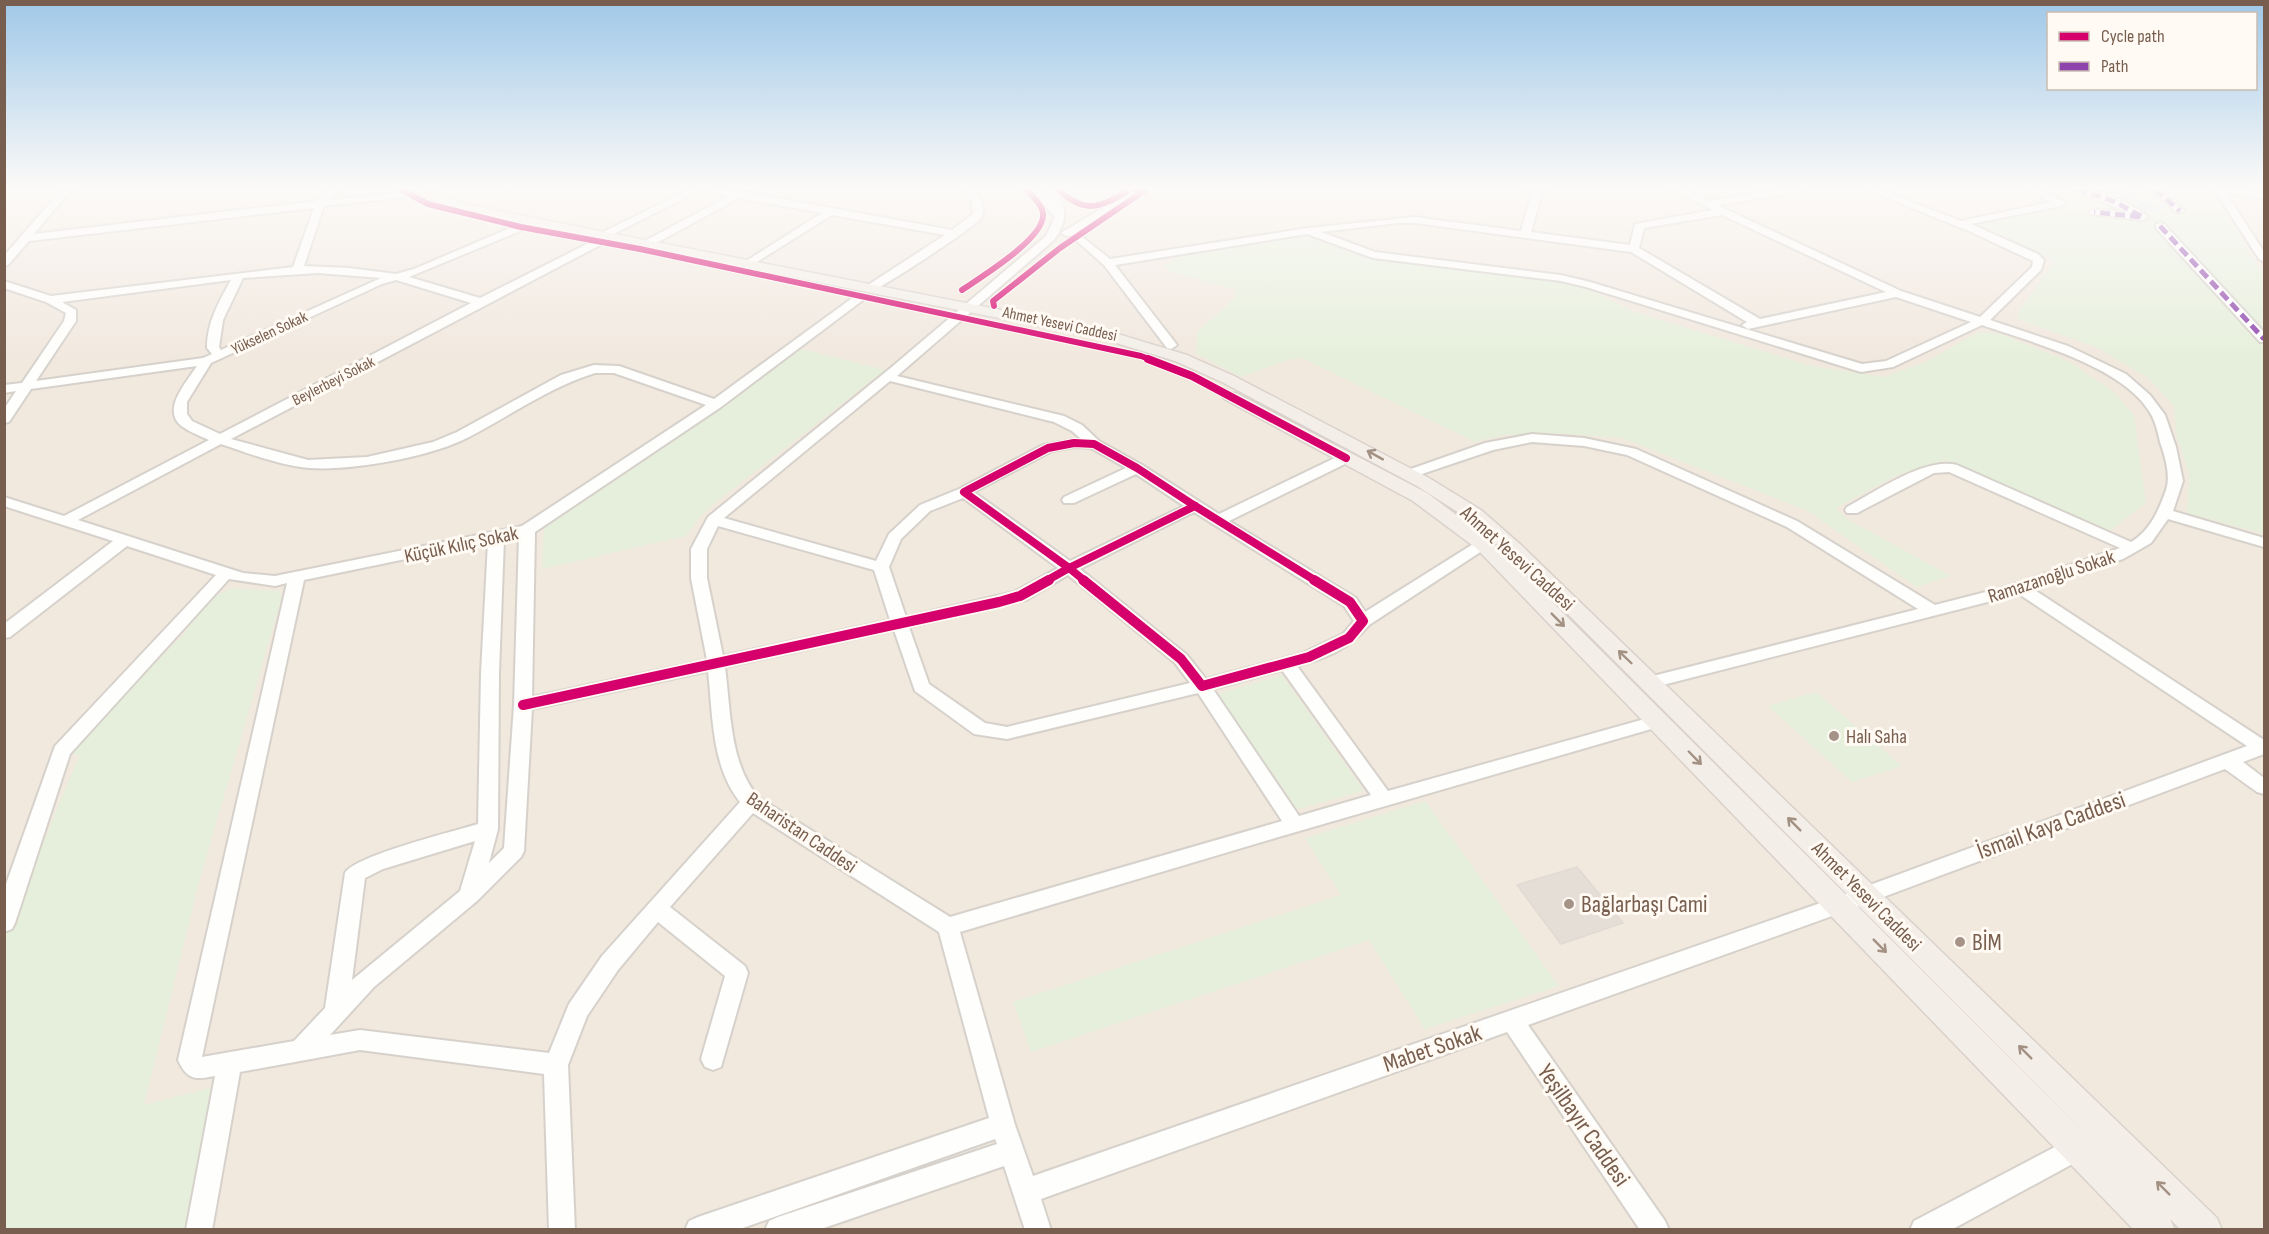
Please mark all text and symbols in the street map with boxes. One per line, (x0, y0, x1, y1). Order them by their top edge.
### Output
legend (2047, 12, 2257, 90)
text: Cycle path (2101, 26, 2165, 47)
text: Path (2101, 56, 2129, 77)
street label: Ahmet Yesevi Caddesi (1000, 303, 1119, 346)
street label: Yükselen Sokak (229, 308, 311, 359)
street label: Beylerbeyi Sokak (289, 352, 378, 410)
one-way arrow (1367, 449, 1384, 461)
street label: Ahmet Yesevi Caddesi (1455, 501, 1579, 616)
street label: Küçük Kılıç Sokak (402, 521, 521, 569)
street label: Ramazanoğlu Sokak (1985, 545, 2118, 609)
one-way arrow (1551, 612, 1565, 627)
one-way arrow (1618, 650, 1633, 664)
place label: Halı Saha (1846, 725, 1907, 749)
marker: Halı Saha (1827, 729, 1841, 743)
one-way arrow (1688, 750, 1703, 765)
street label: İsmail Kaya Caddesi (1973, 785, 2129, 866)
street label: Baharistan Caddesi (742, 787, 861, 878)
one-way arrow (1786, 816, 1801, 831)
street label: Ahmet Yesevi Caddesi (1806, 836, 1926, 957)
place label: Bağlarbaşı Cami (1581, 890, 1708, 919)
marker: Bağlarbaşı Cami (1562, 897, 1576, 911)
place label: BİM (1972, 928, 2002, 957)
marker: BİM (1953, 935, 1967, 949)
one-way arrow (1873, 939, 1887, 954)
street label: Mabet Sokak (1379, 1018, 1485, 1079)
one-way arrow (2017, 1044, 2032, 1059)
street label: Yeşilbayır Caddesi (1531, 1059, 1636, 1192)
one-way arrow (2156, 1181, 2171, 1196)

